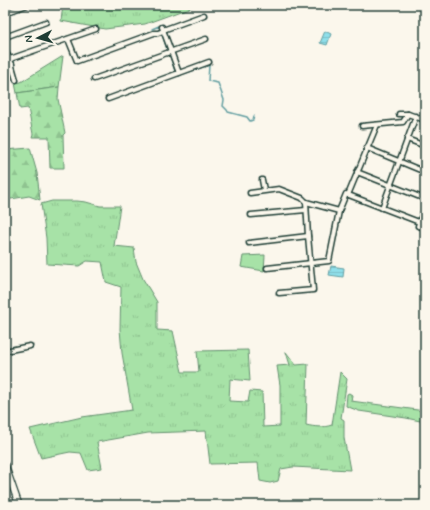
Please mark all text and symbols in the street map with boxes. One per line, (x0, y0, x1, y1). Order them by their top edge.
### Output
north arrow (18, 18, 58, 58)
text: N (22, 35, 36, 43)

